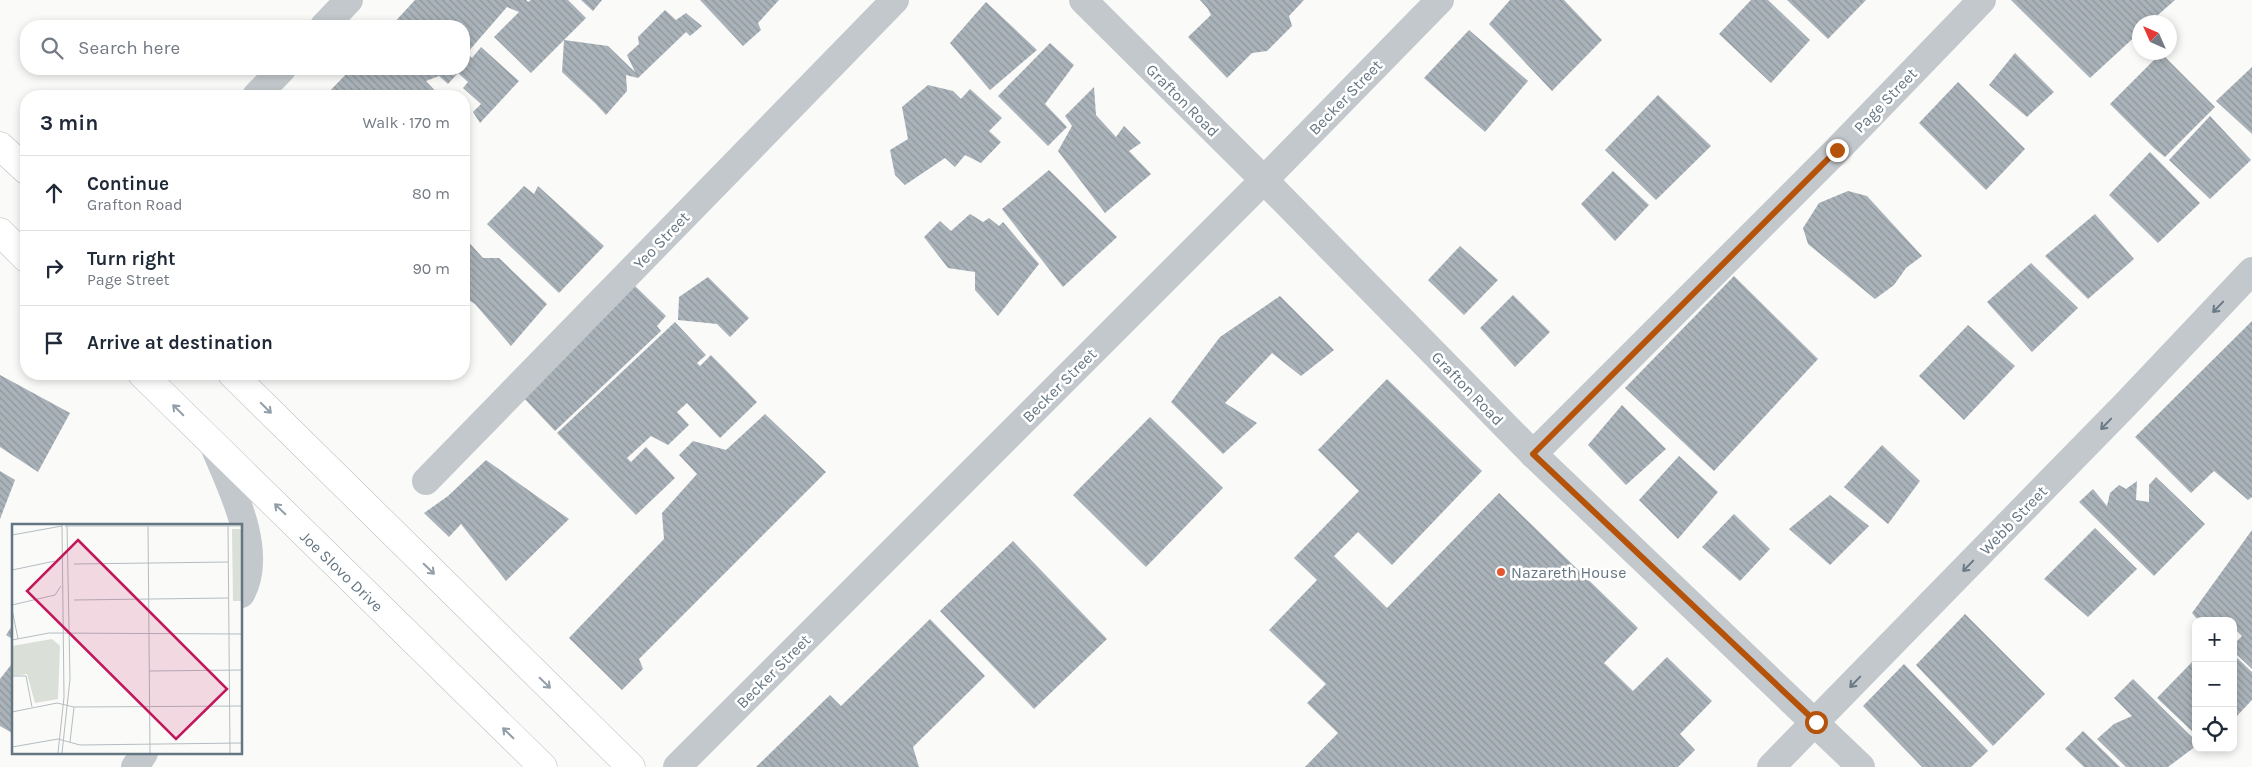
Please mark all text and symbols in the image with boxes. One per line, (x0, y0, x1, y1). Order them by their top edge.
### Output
north arrow (2132, 15, 2177, 60)
search box (20, 20, 470, 75)
icon: search (38, 34, 66, 62)
text: Search here (78, 37, 180, 59)
street label: Becker Street (1305, 56, 1386, 139)
street label: Grafton Road (1142, 60, 1223, 141)
street label: Page Street (1850, 64, 1921, 137)
text: 3 min (40, 111, 98, 135)
text: Walk · 170 m (362, 113, 450, 132)
route end (1826, 139, 1849, 162)
text: Continue (87, 173, 169, 195)
icon: ahead (40, 179, 68, 207)
text: 80 m (412, 184, 450, 203)
text: Grafton Road (87, 195, 182, 214)
street label: Yeo Street (629, 208, 693, 273)
text: Turn right (87, 248, 176, 270)
icon: right (40, 254, 68, 282)
text: 90 m (412, 259, 450, 278)
text: Page Street (87, 270, 170, 289)
one-way arrow (2212, 300, 2224, 313)
icon: arrive (40, 329, 68, 357)
text: Arrive at destination (87, 332, 273, 354)
street label: Becker Street (1018, 344, 1100, 426)
street label: Grafton Road (1428, 347, 1508, 429)
one-way arrow (260, 402, 273, 414)
one-way arrow (172, 404, 185, 416)
one-way arrow (2100, 418, 2112, 431)
street label: Webb Street (1976, 482, 2051, 559)
one-way arrow (273, 503, 286, 515)
inset map (12, 524, 242, 754)
street label: Joe Slovo Drive (296, 527, 387, 616)
one-way arrow (1962, 560, 1975, 572)
one-way arrow (423, 563, 435, 575)
place label: Nazareth House (1511, 563, 1626, 582)
marker: Nazareth House (1495, 566, 1507, 578)
map controls (2192, 617, 2237, 752)
button: + (2192, 617, 2237, 662)
street label: Becker Street (732, 630, 814, 712)
button: − (2192, 662, 2237, 707)
one-way arrow (539, 676, 551, 689)
one-way arrow (1849, 676, 1861, 689)
button: locate (2192, 707, 2237, 752)
route start (1805, 711, 1828, 734)
one-way arrow (502, 727, 515, 739)

